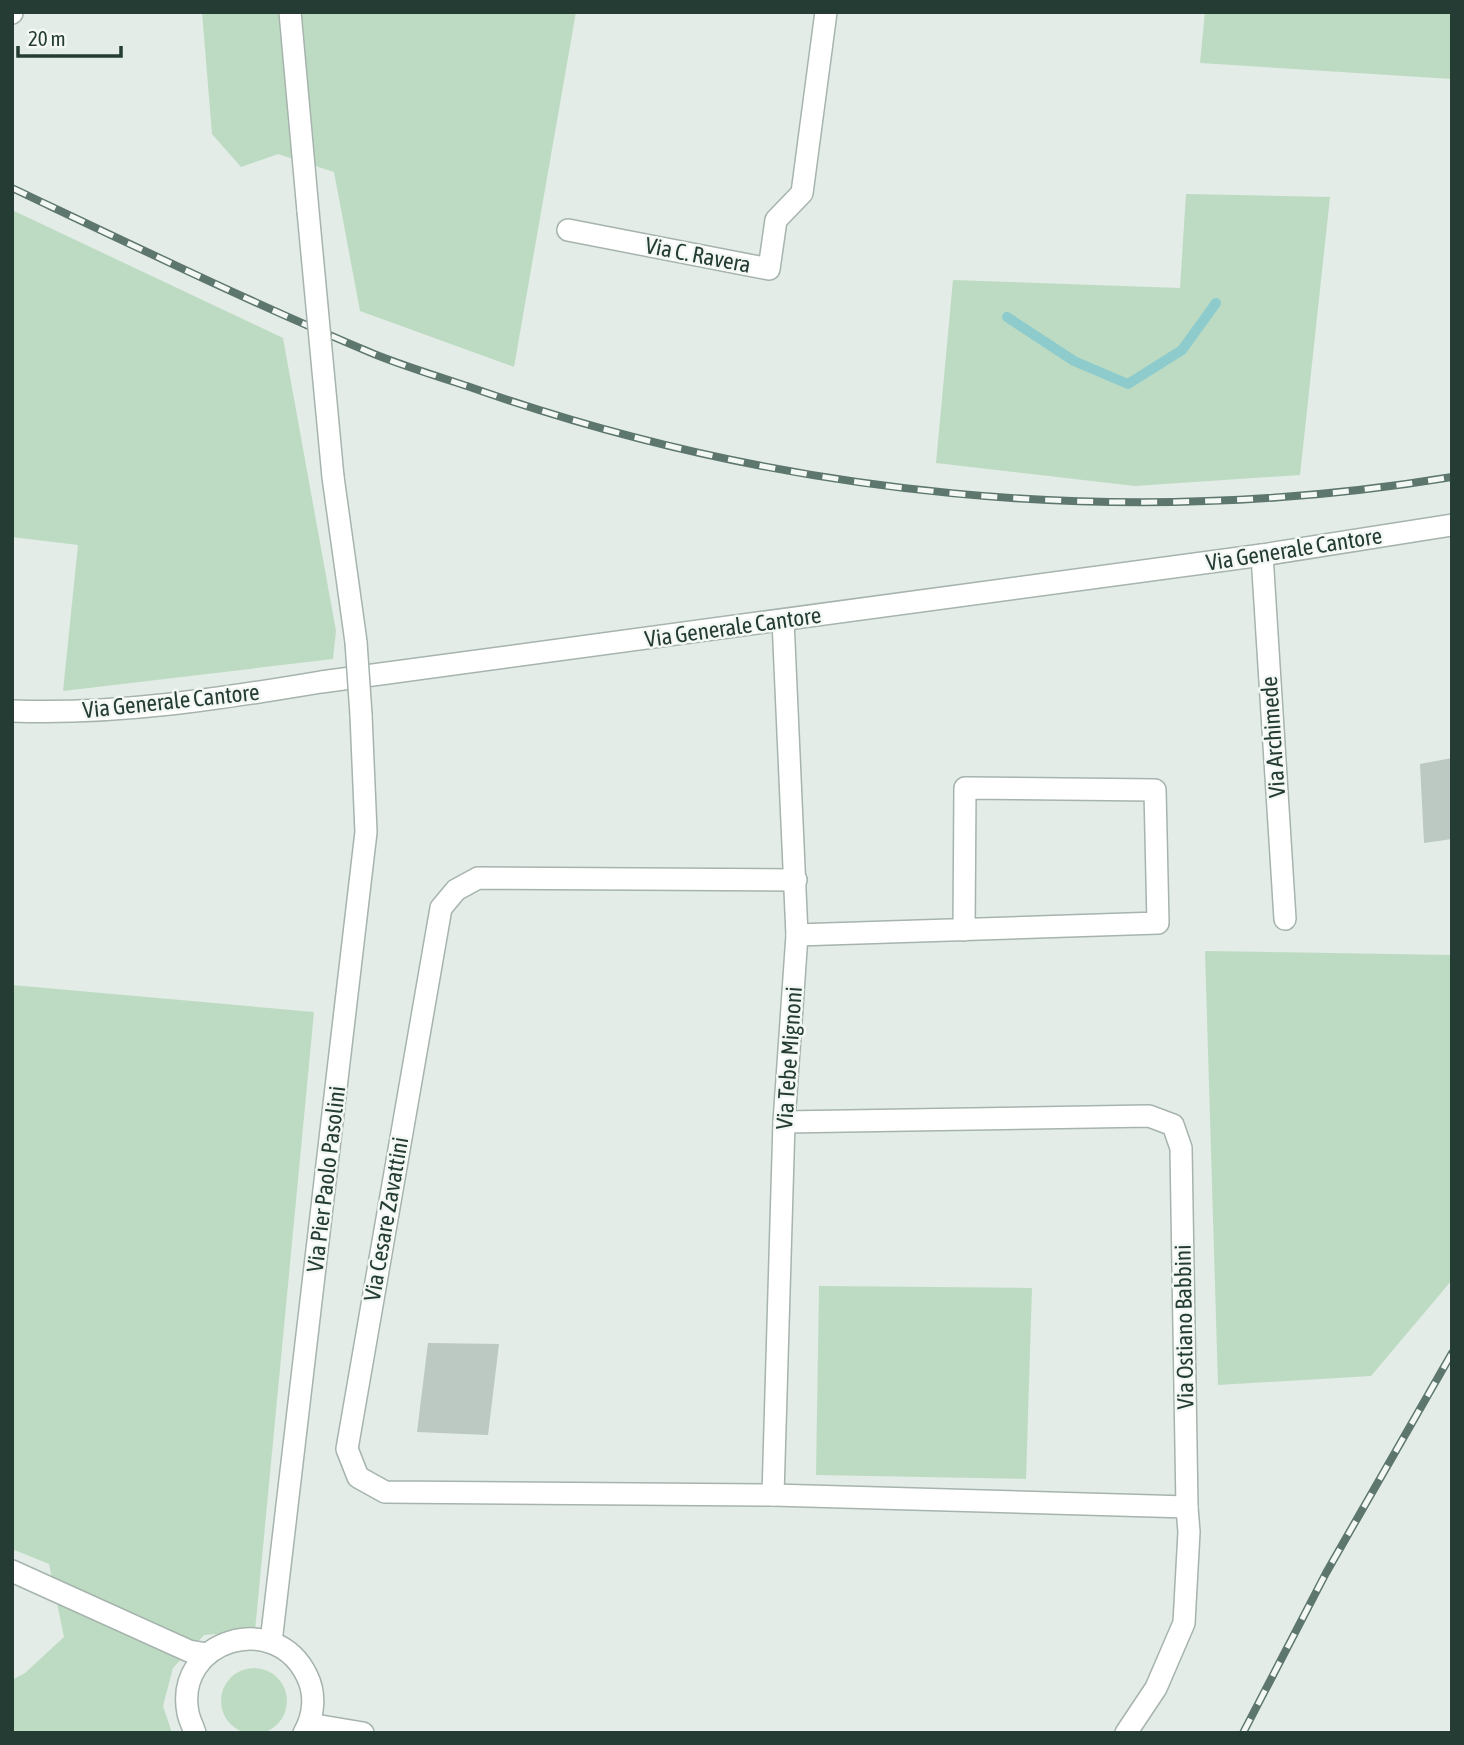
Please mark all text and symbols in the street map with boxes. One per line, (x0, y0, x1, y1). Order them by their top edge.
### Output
scale bar (18, 14, 121, 58)
text: 20 m (28, 26, 66, 50)
street label: Via C. Ravera (643, 232, 753, 278)
street label: Via Generale Cantore (1204, 522, 1384, 576)
street label: Via Generale Cantore (643, 602, 823, 652)
street label: Via Archimede (1256, 675, 1290, 799)
street label: Via Generale Cantore (81, 679, 261, 723)
street label: Via Tebe Mignoni (771, 986, 807, 1130)
street label: Via Pier Paolo Pasolini (302, 1084, 350, 1274)
street label: Via Cesare Zavattini (359, 1135, 413, 1303)
street label: Via Ostiano Babbini (1170, 1244, 1198, 1410)

